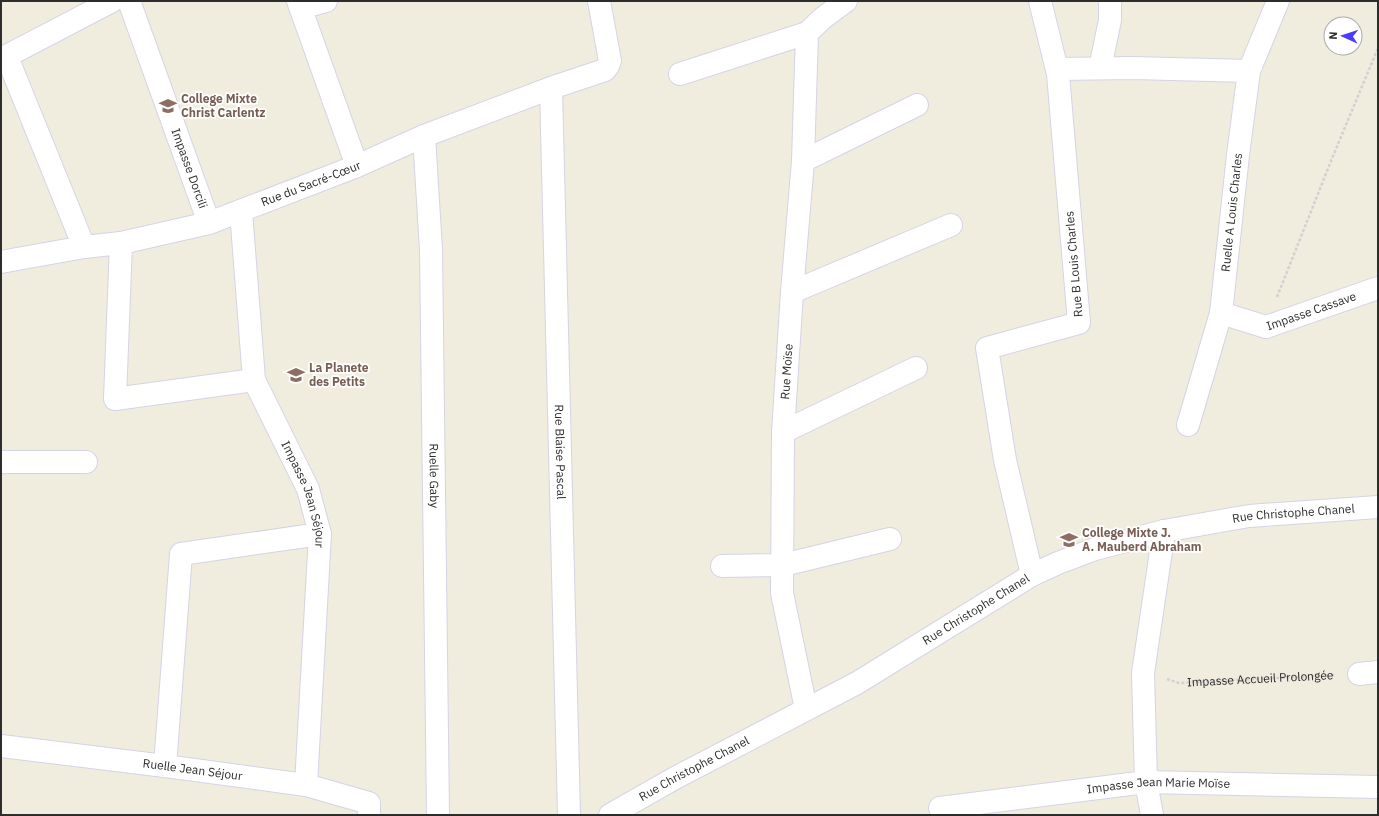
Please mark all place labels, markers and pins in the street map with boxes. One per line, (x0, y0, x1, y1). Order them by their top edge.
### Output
place label: College Mixte Christ Carlentz (181, 91, 265, 120)
school or university icon: College Mixte Christ Carlentz (158, 96, 178, 116)
place label: La Planete des Petits (309, 360, 369, 389)
school or university icon: La Planete des Petits (286, 365, 306, 385)
place label: College Mixte J. A. Mauberd Abraham (1082, 525, 1202, 554)
school or university icon: College Mixte J. A. Mauberd Abraham (1059, 530, 1079, 550)

